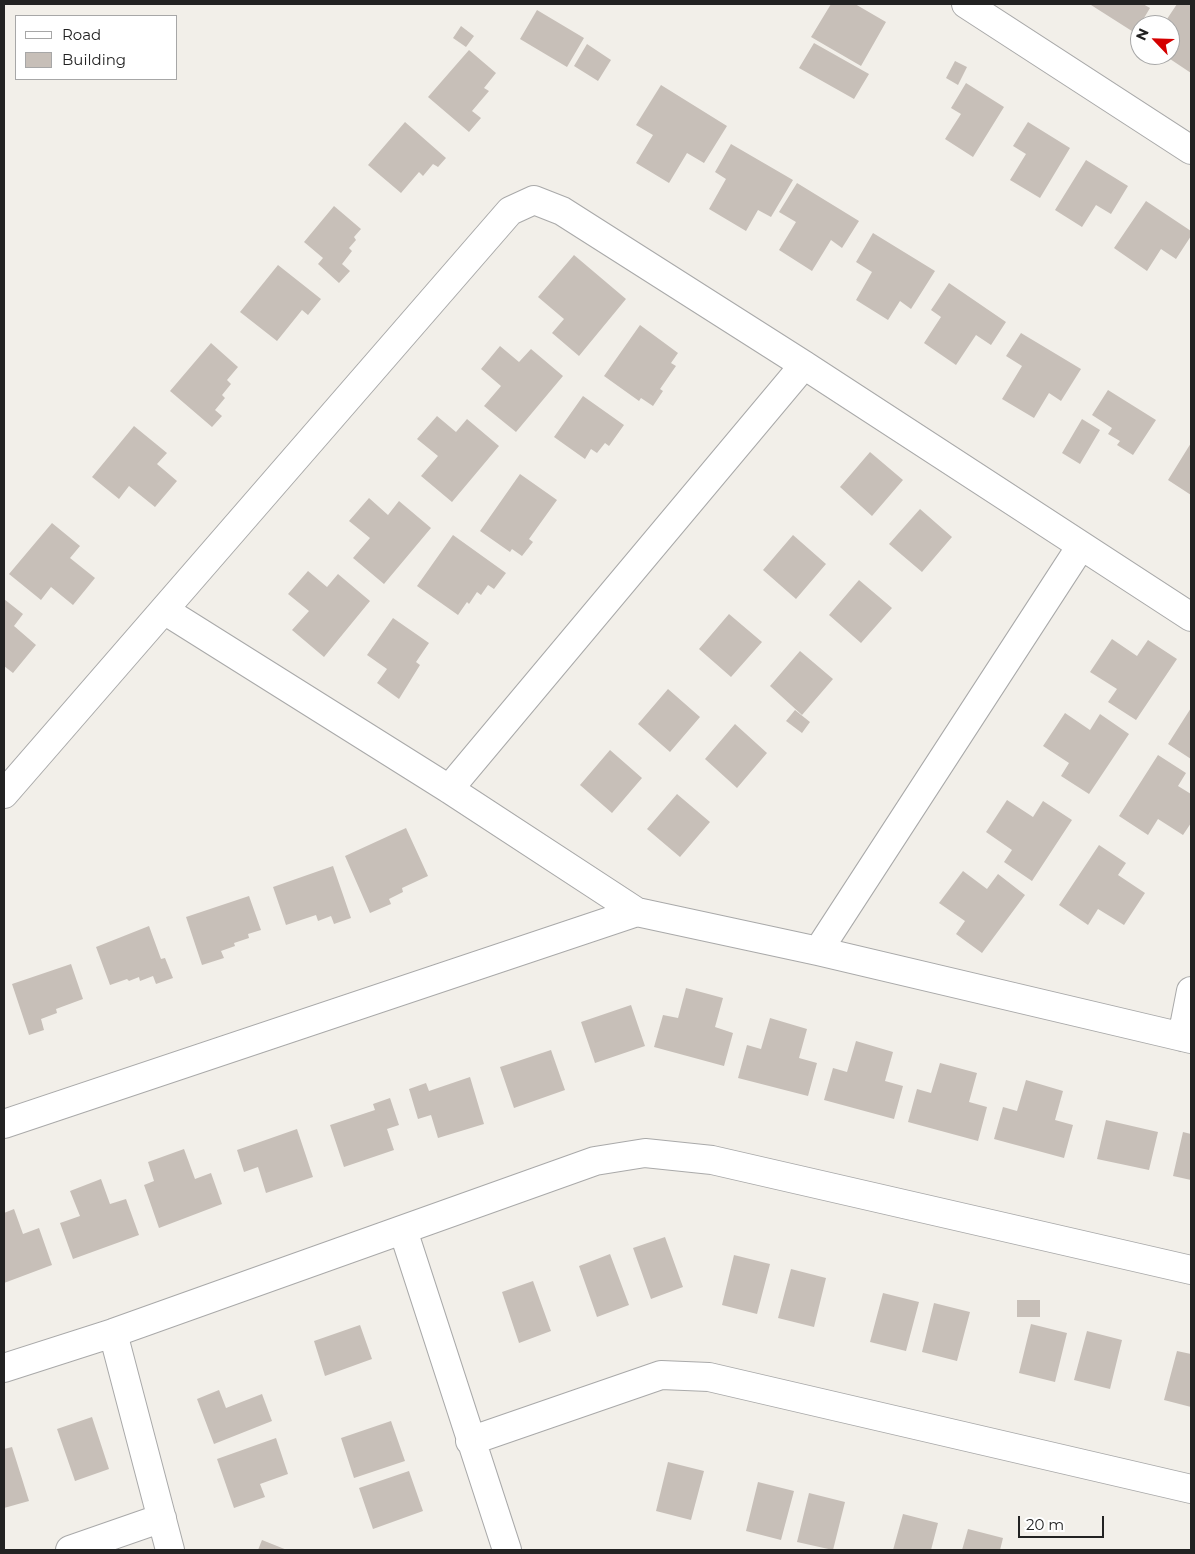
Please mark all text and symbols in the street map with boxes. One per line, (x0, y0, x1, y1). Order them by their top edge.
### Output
legend (15, 15, 178, 80)
north arrow (1130, 15, 1180, 65)
text: Road (62, 25, 101, 44)
text: N (1132, 25, 1153, 43)
text: Building (62, 50, 126, 69)
scale bar (1020, 1506, 1106, 1538)
text: 20 m (1026, 1515, 1064, 1534)

